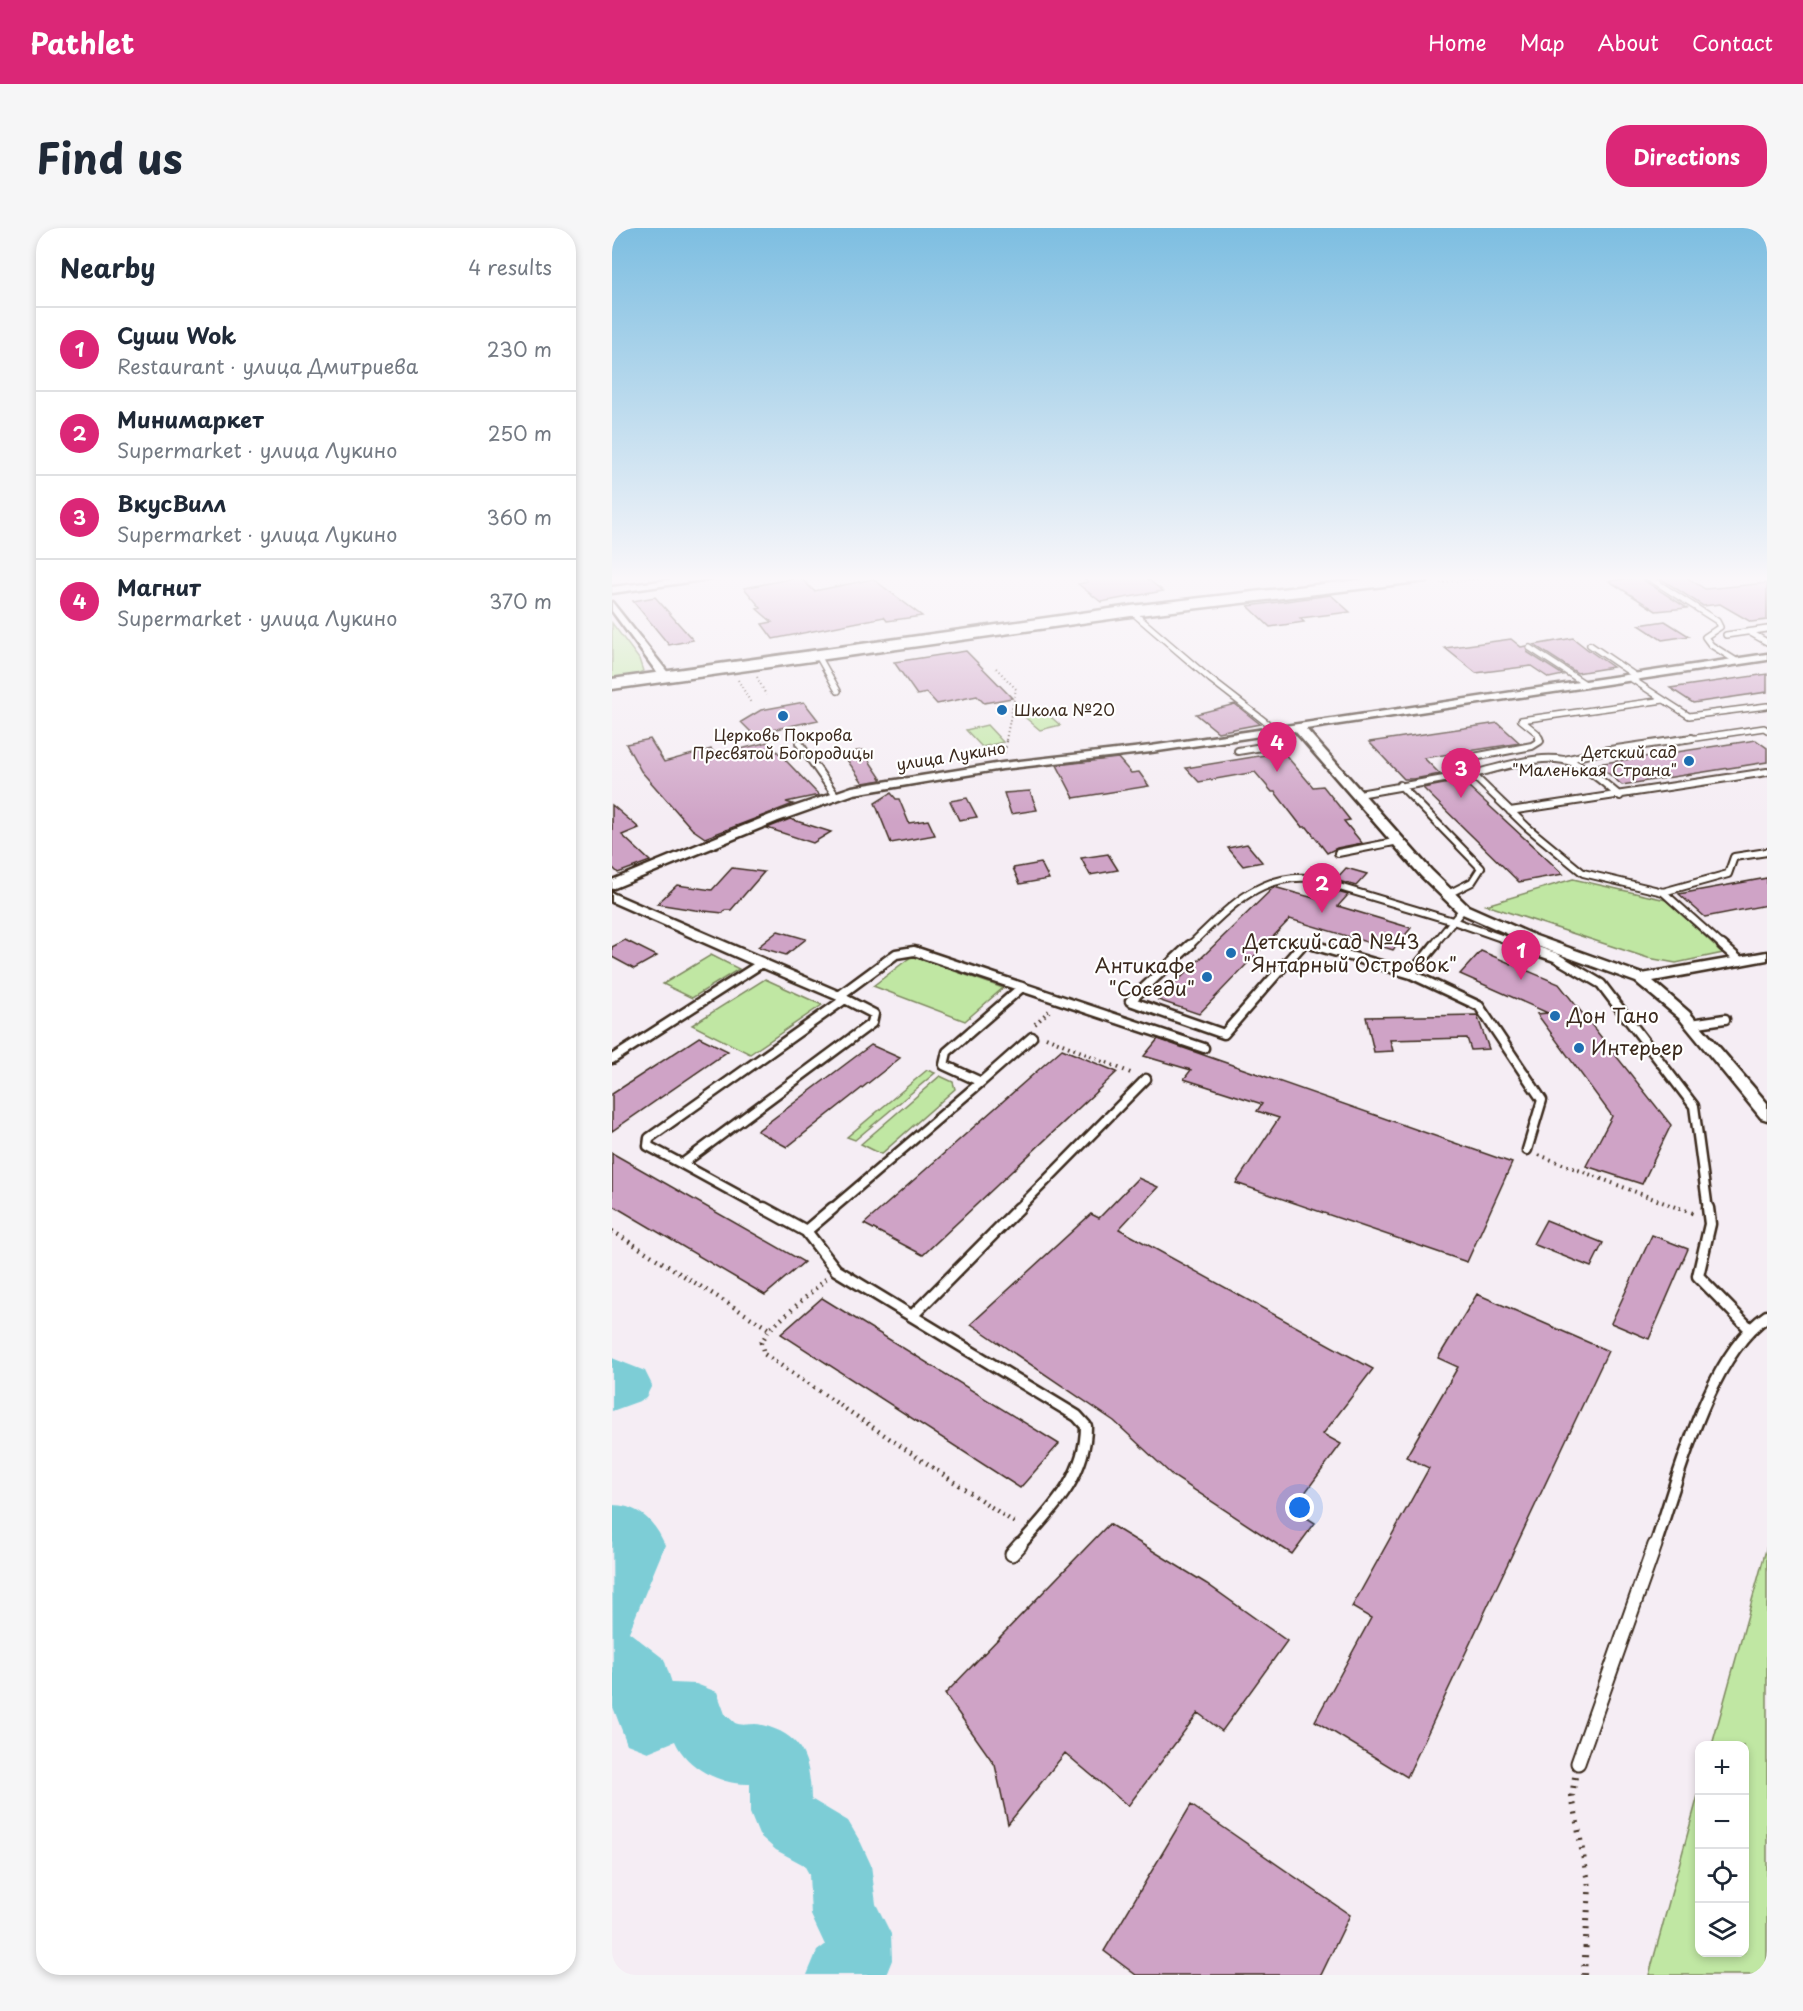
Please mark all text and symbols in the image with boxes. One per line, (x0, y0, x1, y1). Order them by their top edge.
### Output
text: Pathlet (30, 21, 134, 64)
text: Home (1428, 26, 1487, 58)
text: Map (1520, 26, 1565, 58)
text: About (1598, 26, 1659, 58)
text: Contact (1692, 26, 1773, 58)
text: Find us (36, 125, 183, 188)
button: Directions (1606, 125, 1767, 187)
text: Nearby (60, 248, 155, 287)
text: 4 results (468, 252, 552, 282)
text: Суши Wok (117, 318, 236, 351)
text: 1 (75, 334, 84, 364)
text: 230 m (487, 334, 552, 364)
text: Restaurant · улица Дмитриева (117, 351, 418, 381)
text: Минимаркет (117, 402, 264, 435)
text: 2 (72, 418, 87, 448)
text: 250 m (488, 418, 552, 448)
text: Supermarket · улица Лукино (117, 435, 397, 465)
text: ВкусВилл (117, 486, 226, 519)
text: 3 (73, 502, 86, 532)
text: 360 m (486, 502, 552, 532)
text: Supermarket · улица Лукино (117, 519, 397, 549)
text: Магнит (117, 570, 201, 603)
text: 4 (73, 586, 86, 616)
text: 370 m (489, 586, 552, 616)
text: Supermarket · улица Лукино (117, 603, 397, 633)
place label: Школа №20 (1014, 697, 1115, 721)
marker: Школа №20 (995, 703, 1009, 717)
marker: Церковь Покрова Пресвятой Богородицы (776, 709, 790, 723)
place label: Церковь Покрова Пресвятой Богородицы (692, 722, 874, 764)
pin: 4 (1258, 722, 1296, 772)
street label: улица Лукино (895, 735, 1007, 775)
place label: Детский сад "Маленькая Страна" (1512, 739, 1677, 781)
pin: 3 (1442, 748, 1480, 798)
marker: Детский сад "Маленькая Страна" (1682, 754, 1696, 768)
pin: 2 (1302, 864, 1342, 913)
place label: Детский сад №43 "Янтарный Островок" (1242, 926, 1457, 979)
pin: 1 (1502, 930, 1540, 980)
marker: Детский сад №43 "Янтарный Островок" (1224, 946, 1238, 960)
place label: Антикафе "Соседи" (1095, 950, 1195, 1003)
marker: Антикафе "Соседи" (1200, 970, 1214, 984)
place label: Дон Тано (1566, 1000, 1659, 1030)
marker: Дон Тано (1548, 1009, 1562, 1023)
place label: Интерьер (1591, 1032, 1683, 1062)
marker: Интерьер (1572, 1041, 1586, 1055)
your location (1285, 1493, 1314, 1522)
map controls (1695, 1741, 1749, 1957)
button: + (1695, 1741, 1749, 1795)
button: − (1695, 1795, 1749, 1849)
button: locate (1695, 1849, 1749, 1903)
button: layers (1695, 1903, 1749, 1957)

